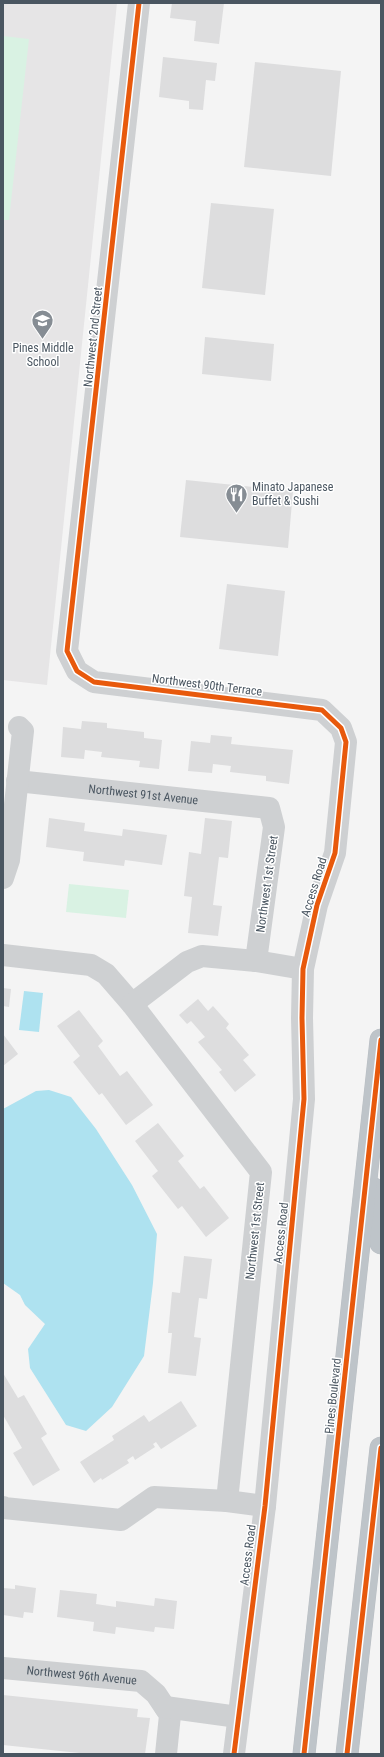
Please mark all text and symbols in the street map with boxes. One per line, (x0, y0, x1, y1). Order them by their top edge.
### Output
street label: Northwest 2nd Street (81, 286, 105, 388)
school or university icon: Pines Middle School (30, 308, 56, 341)
place label: Pines Middle School (12, 341, 74, 369)
place label: Minato Japanese Buffet & Sushi (252, 480, 334, 508)
restaurant icon: Minato Japanese Buffet & Sushi (224, 481, 250, 514)
street label: Northwest 90th Terrace (151, 671, 263, 699)
street label: Northwest 91st Avenue (88, 782, 199, 807)
street label: Northwest 1st Street (253, 834, 281, 933)
street label: Access Road (298, 856, 330, 918)
street label: Northwest 1st Street (243, 1181, 267, 1280)
street label: Access Road (271, 1202, 291, 1264)
street label: Pines Boulevard (322, 1357, 344, 1435)
street label: Access Road (237, 1524, 259, 1586)
street label: Northwest 96th Avenue (26, 1663, 138, 1688)

